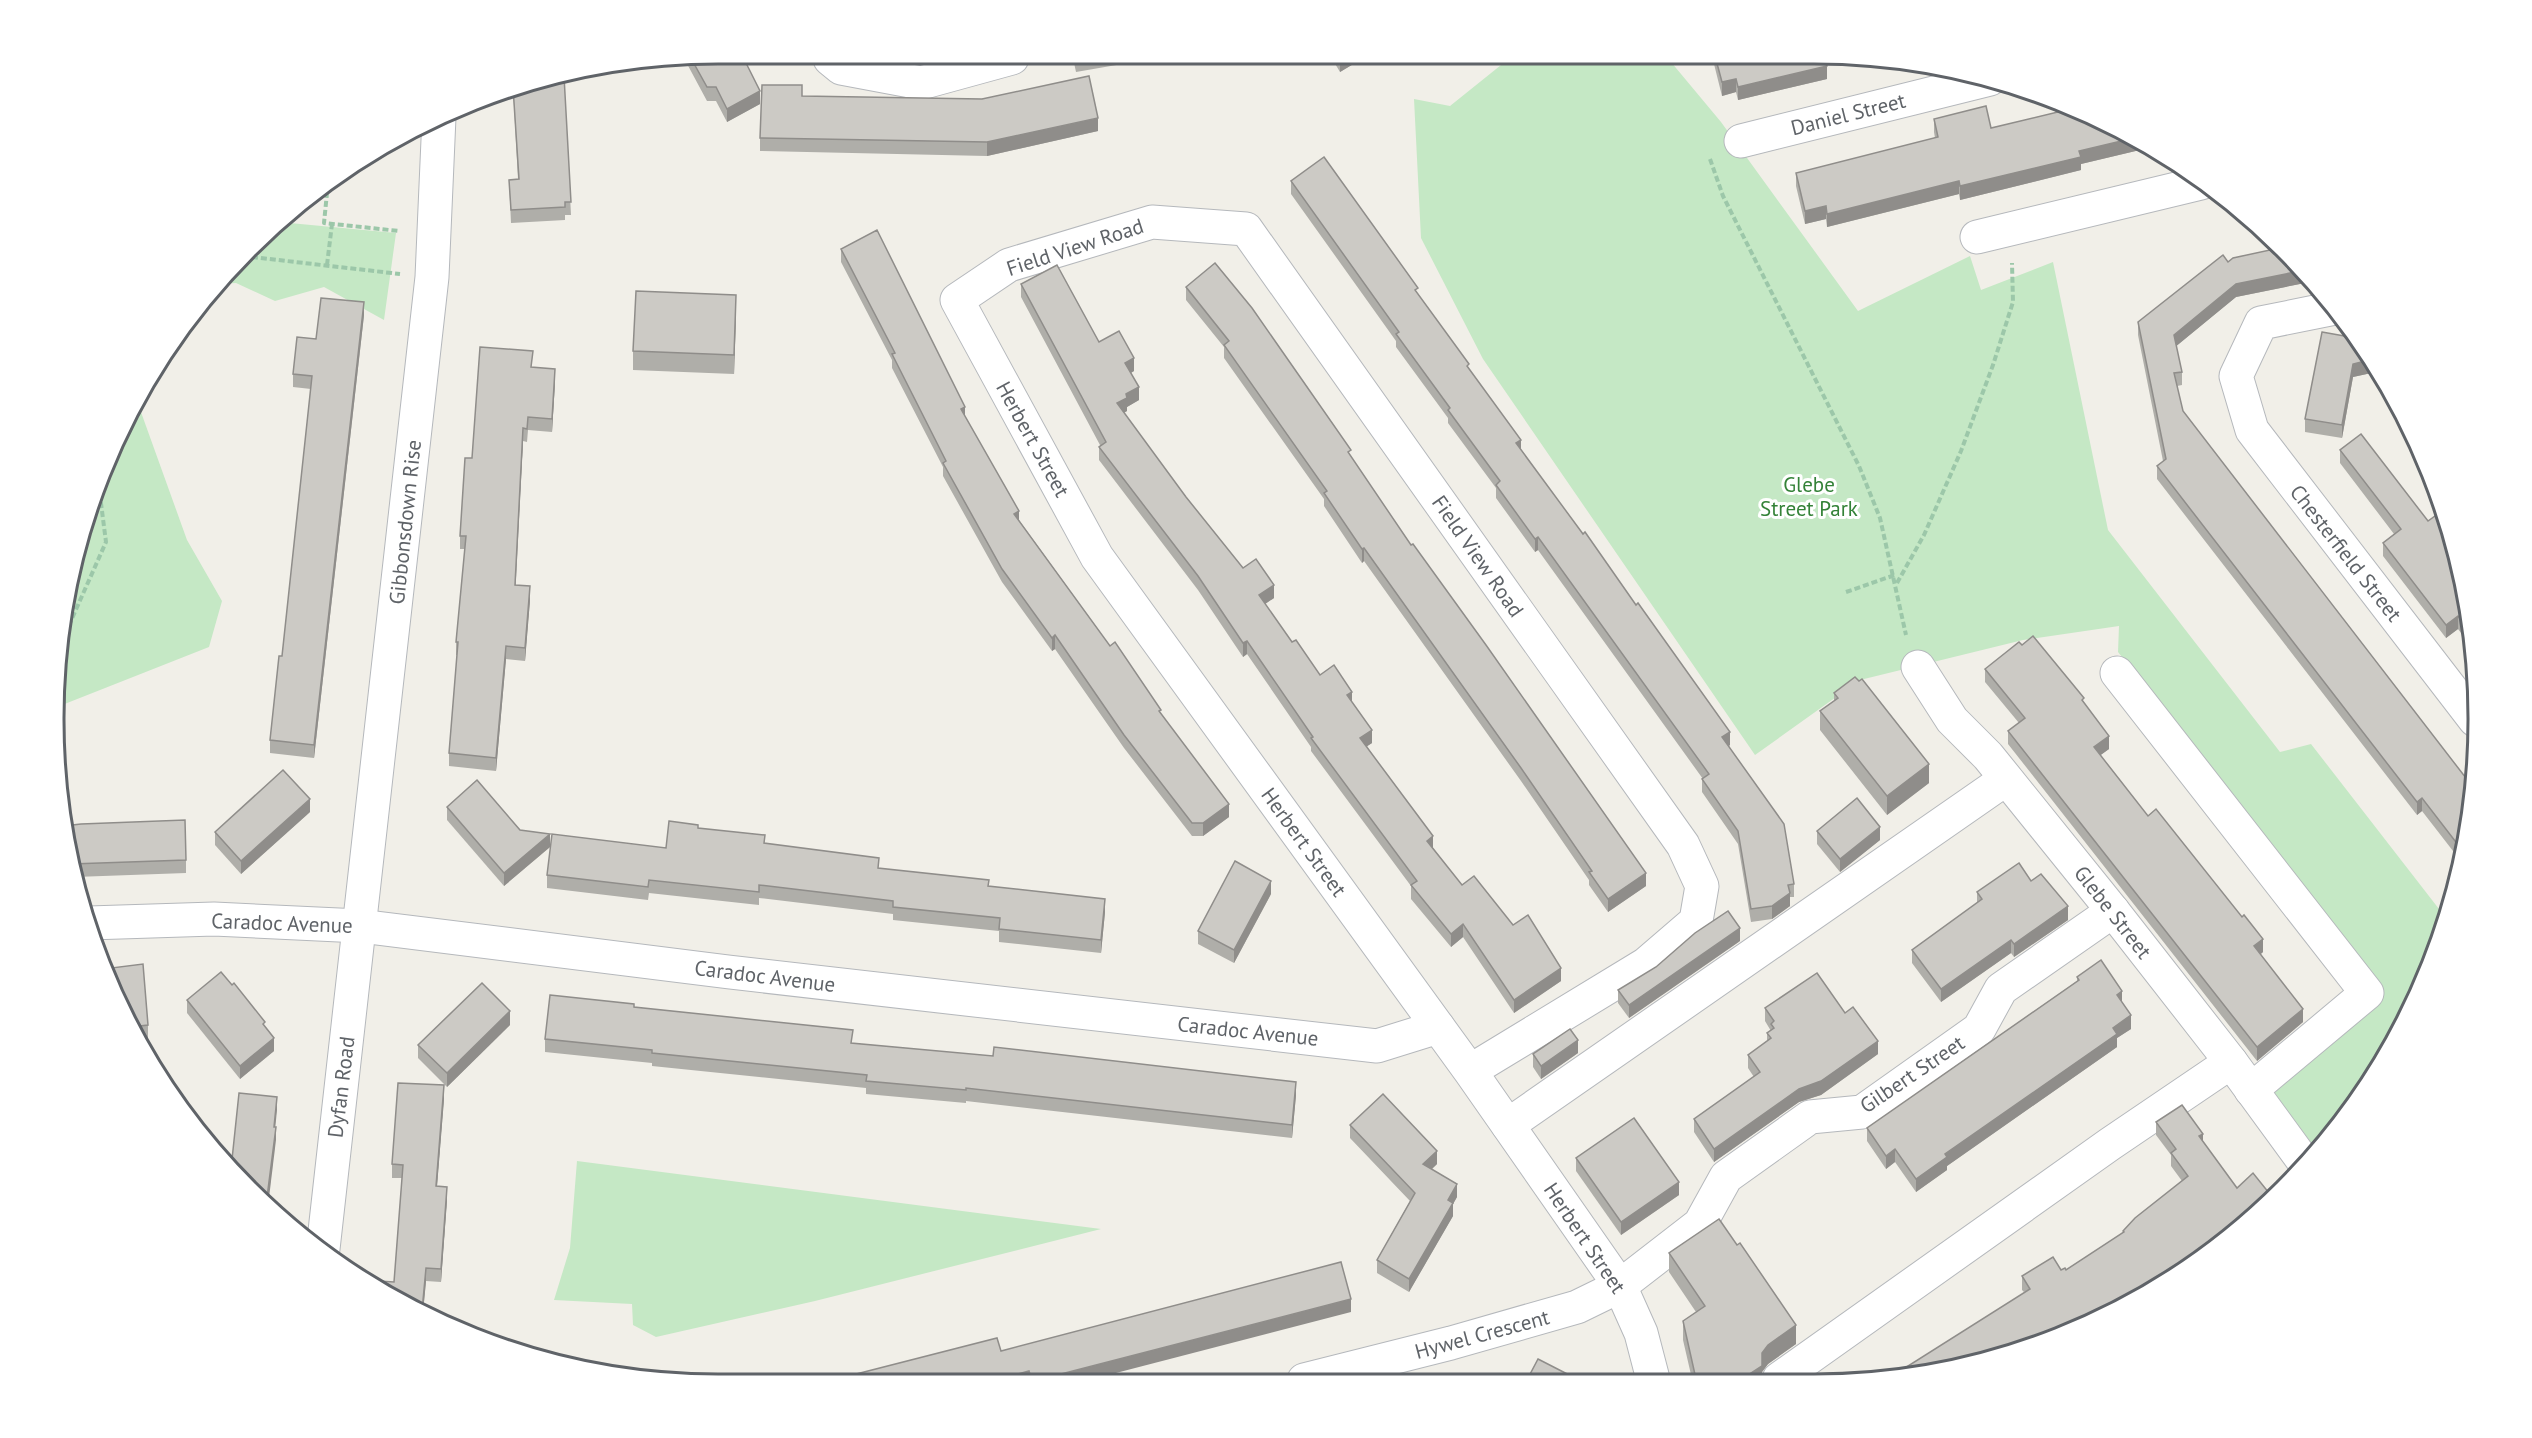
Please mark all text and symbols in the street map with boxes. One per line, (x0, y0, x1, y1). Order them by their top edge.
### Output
street label: Daniel Street (1788, 87, 1908, 141)
street label: Field View Road (1003, 212, 1147, 282)
street label: Herbert Street (990, 376, 1076, 502)
street label: Gibbonsdown Rise (383, 438, 427, 606)
park label: Glebe Street Park (1760, 471, 1858, 522)
street label: Chesterfield Street (2284, 479, 2408, 627)
street label: Field View Road (1426, 490, 1530, 622)
street label: Herbert Street (1255, 782, 1353, 902)
street label: Glebe Street (2068, 860, 2158, 964)
street label: Caradoc Avenue (211, 907, 353, 939)
street label: Caradoc Avenue (693, 954, 837, 998)
street label: Caradoc Avenue (1176, 1010, 1320, 1052)
street label: Gilbert Street (1854, 1029, 1970, 1119)
street label: Dyfan Road (321, 1035, 361, 1139)
street label: Herbert Street (1538, 1177, 1632, 1299)
street label: Hywel Crescent (1412, 1303, 1552, 1365)

